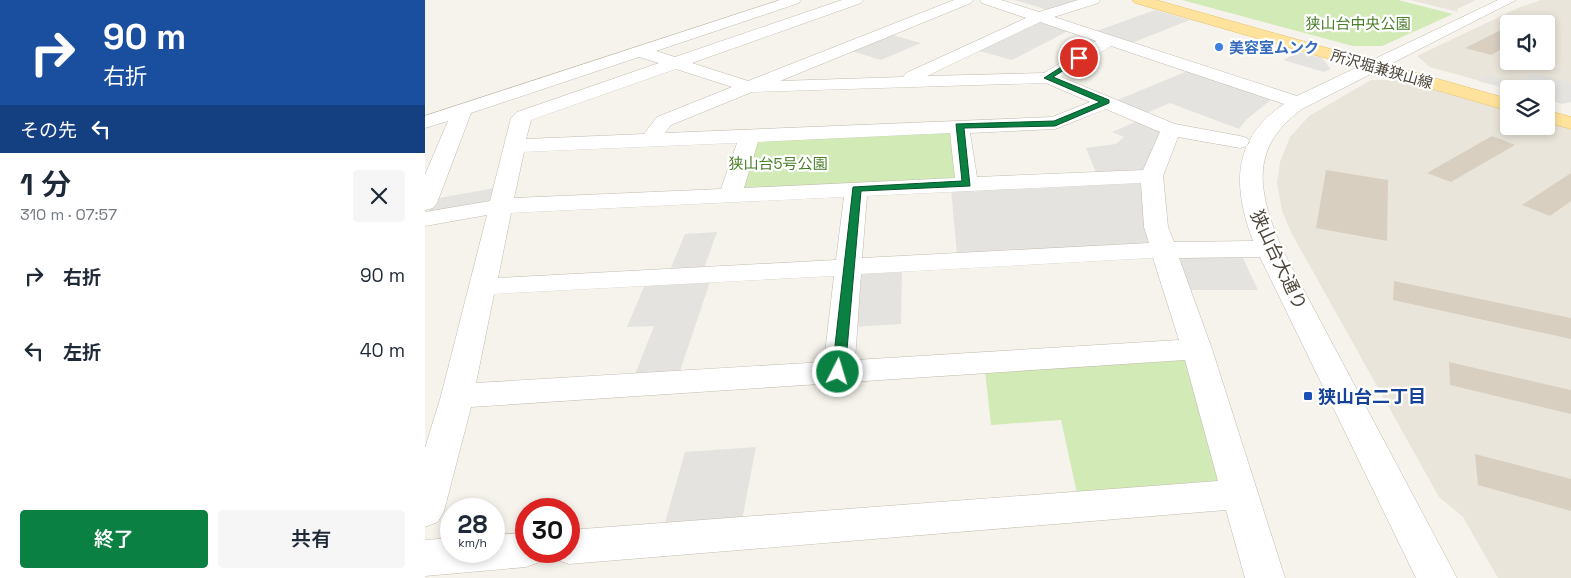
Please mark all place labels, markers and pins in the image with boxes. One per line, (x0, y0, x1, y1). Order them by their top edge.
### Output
pin (1058, 37, 1100, 79)
place label: 美容室ムンク (1229, 38, 1319, 57)
marker: 美容室ムンク (1213, 41, 1225, 53)
place label: 狭山台二丁目 (1318, 385, 1426, 408)
marker: 狭山台二丁目 (1302, 390, 1314, 402)

